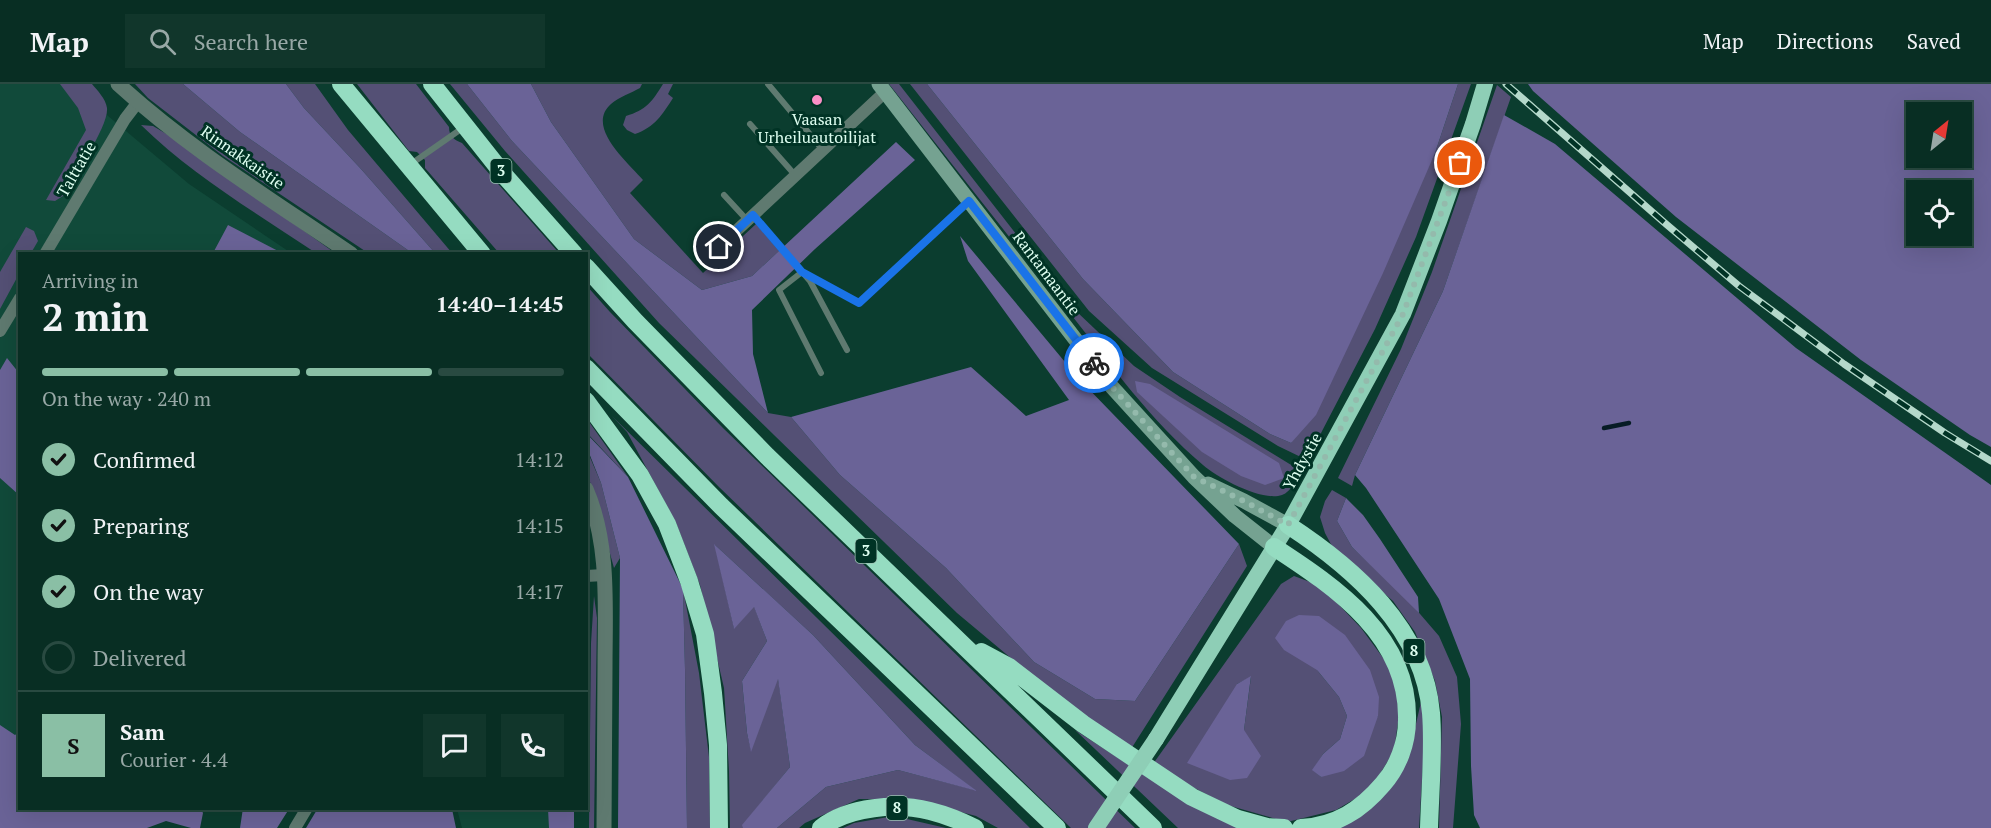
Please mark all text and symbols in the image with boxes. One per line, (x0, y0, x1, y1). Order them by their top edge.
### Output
search box (125, 14, 545, 68)
text: Map (30, 23, 89, 60)
icon: search (146, 25, 179, 58)
text: Search here (194, 27, 308, 56)
text: Map (1703, 27, 1744, 55)
text: Directions (1777, 27, 1874, 55)
text: Saved (1907, 27, 1961, 55)
marker: Vaasan Urheiluautoilijat (810, 93, 824, 107)
north arrow (1906, 102, 1972, 168)
map controls (1906, 102, 1972, 246)
place label: Vaasan Urheiluautoilijat (758, 108, 876, 148)
street label: Rinnakkaistie (197, 120, 289, 194)
street label: Talttatie (51, 137, 101, 201)
pin (1434, 137, 1485, 188)
icon: bag (1443, 146, 1476, 179)
road number: 3 (490, 159, 512, 183)
button: locate (1906, 180, 1972, 246)
pin (693, 221, 744, 272)
street label: Rantamaantie (1008, 226, 1086, 320)
icon: home (702, 230, 735, 263)
text: Arriving in (42, 267, 138, 294)
text: 14:40–14:45 (436, 289, 564, 318)
text: 2 min (42, 290, 149, 342)
courier (1064, 333, 1124, 393)
icon: bike (1078, 347, 1111, 380)
text: On the way · 240 m (42, 385, 211, 412)
street label: Yhdystie (1277, 428, 1327, 494)
icon: check (42, 443, 75, 476)
text: Confirmed (93, 445, 196, 474)
text: 14:12 (515, 446, 564, 473)
icon: check (42, 509, 75, 542)
text: Preparing (93, 511, 189, 540)
text: 14:15 (515, 512, 564, 539)
road number: 3 (856, 539, 876, 563)
icon: check (42, 575, 75, 608)
text: On the way (93, 577, 203, 606)
text: 14:17 (515, 578, 564, 605)
road number: 8 (1404, 639, 1424, 663)
text: Delivered (93, 643, 186, 672)
button: chat (423, 714, 486, 777)
button: phone (501, 714, 564, 777)
text: Sam (120, 717, 165, 746)
text: S (67, 731, 80, 760)
text: Courier · 4.4 (120, 746, 228, 773)
road number: 8 (886, 796, 908, 820)

